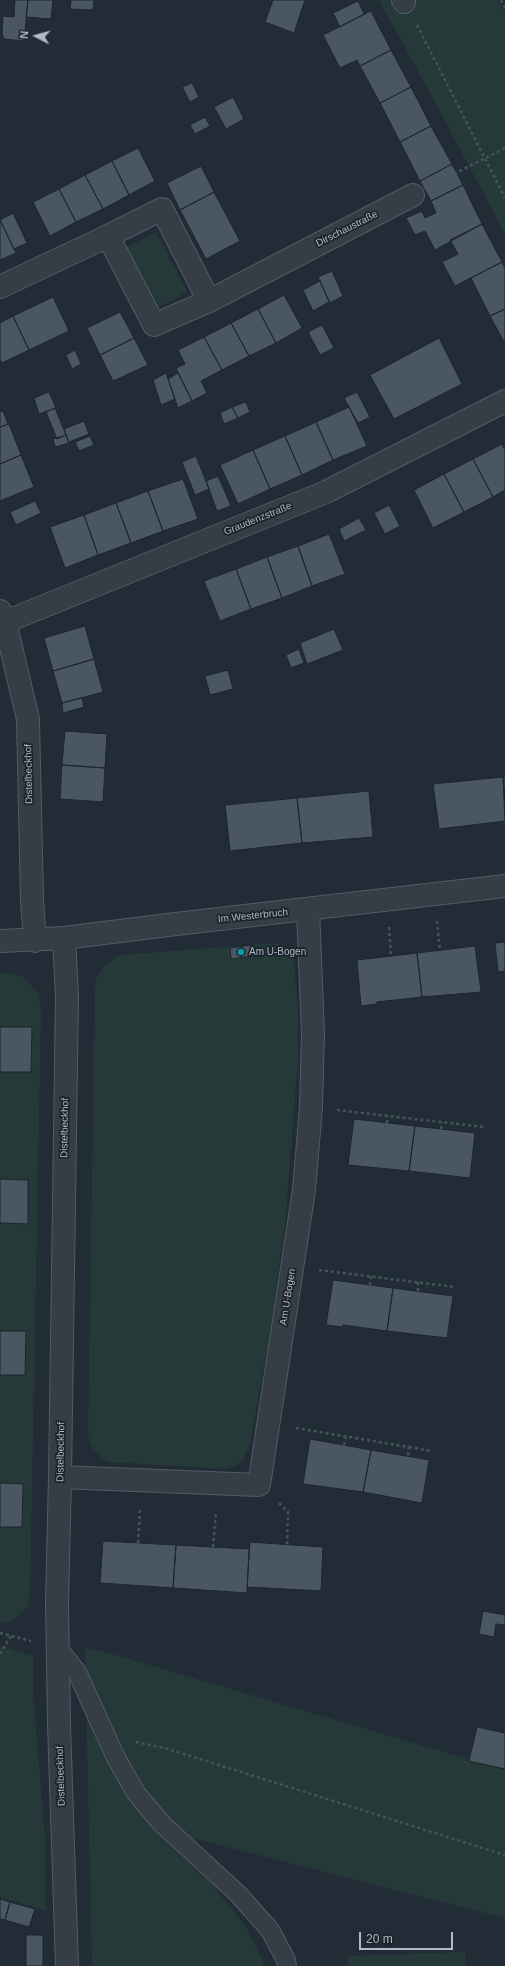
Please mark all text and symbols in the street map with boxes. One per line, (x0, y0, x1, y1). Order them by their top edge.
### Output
north arrow (16, 16, 56, 56)
text: N (18, 30, 30, 39)
street label: Dirschaustraße (314, 208, 380, 250)
street label: Graudenzstraße (222, 500, 294, 538)
street label: Distelbeckhof (22, 744, 36, 804)
street label: Im Westerbruch (217, 906, 289, 926)
place label: Am U-Bogen (249, 946, 306, 958)
marker: Am U-Bogen (236, 947, 246, 957)
street label: Distelbeckhof (58, 1098, 72, 1158)
street label: Am U-Bogen (278, 1268, 298, 1326)
street label: Distelbeckhof (54, 1422, 68, 1482)
street label: Distelbeckhof (54, 1746, 68, 1806)
scale bar (361, 1924, 455, 1950)
text: 20 m (366, 1932, 393, 1946)

